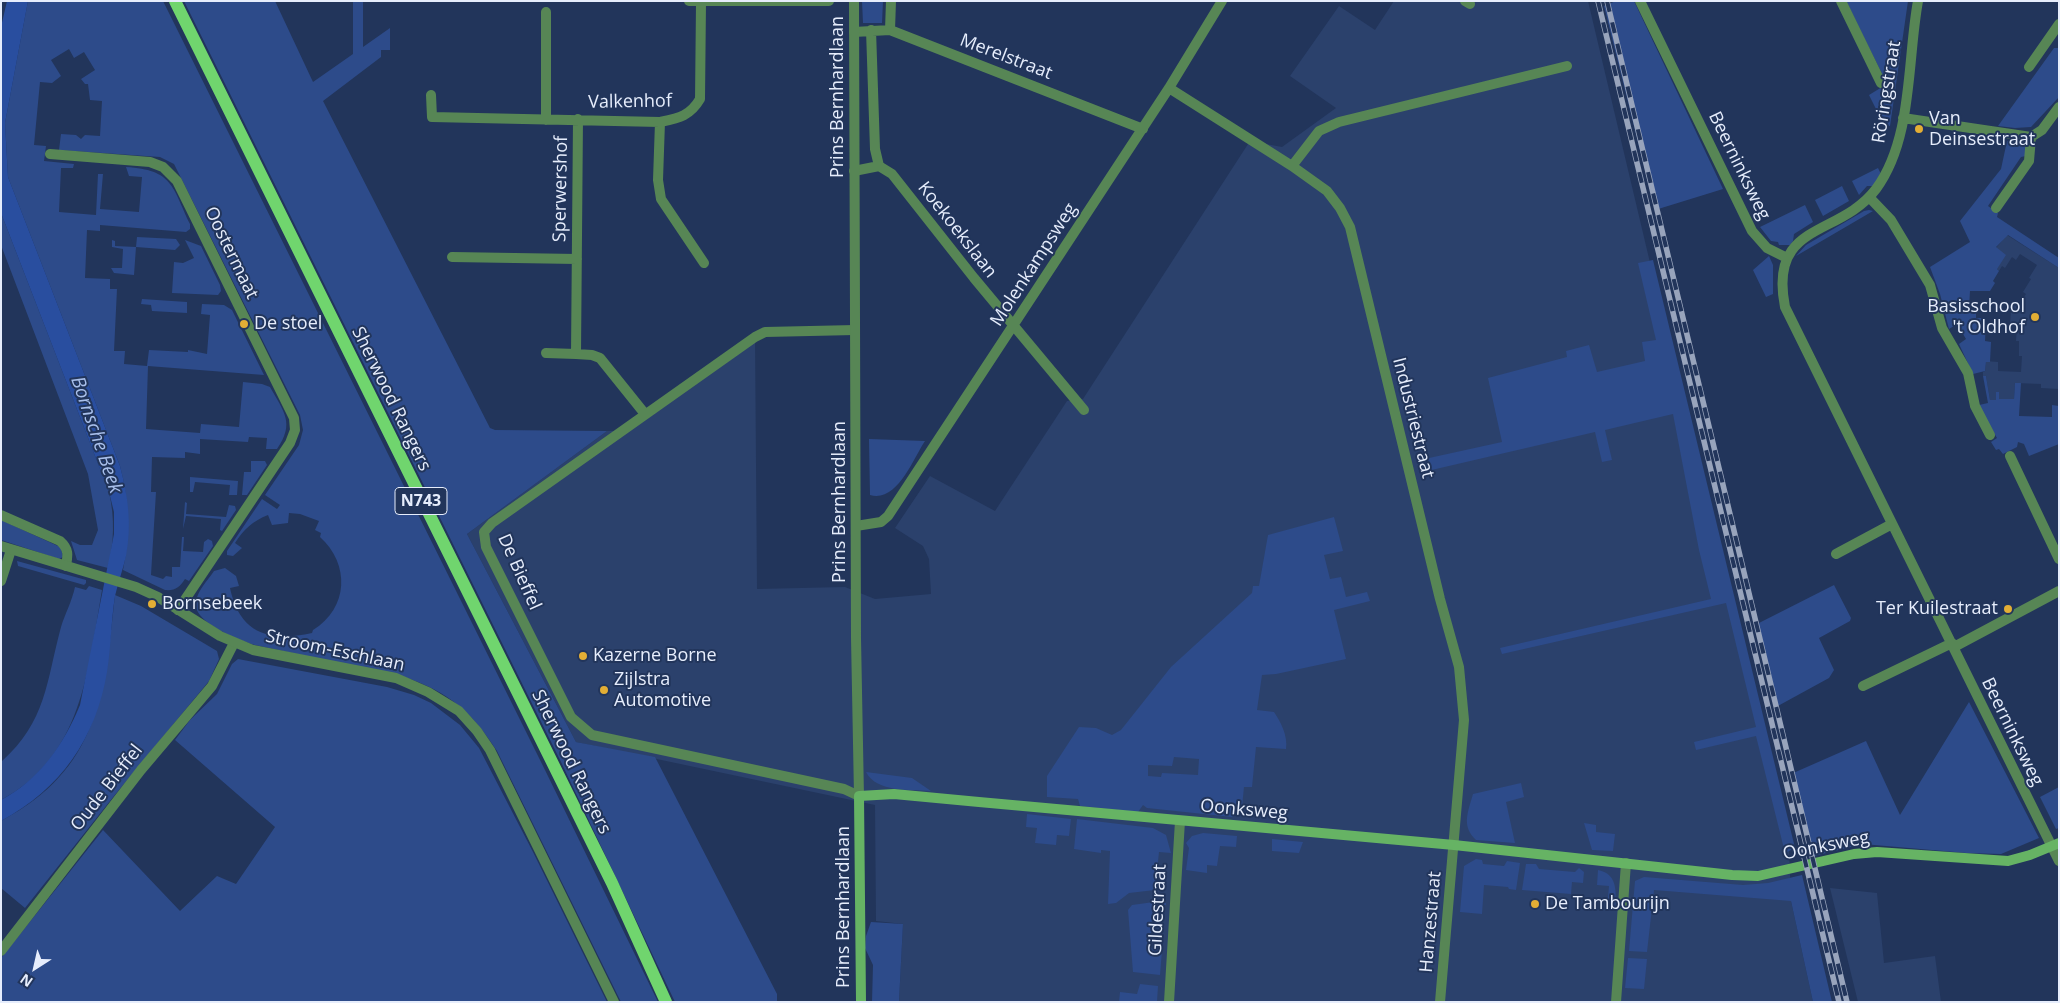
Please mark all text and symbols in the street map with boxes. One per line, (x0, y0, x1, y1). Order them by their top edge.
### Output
street label: Prins Bernhardlaan (827, 16, 849, 178)
street label: Merelstraat (957, 30, 1055, 84)
street label: Röringstraat (1868, 39, 1906, 145)
street label: Valkenhof (588, 90, 672, 114)
street label: Beerninksweg (1703, 108, 1775, 224)
place label: Van Deinsestraat (1929, 108, 2035, 150)
marker: Van Deinsestraat (1913, 123, 1925, 135)
street label: Sperwershof (549, 136, 573, 242)
street label: Koekoekslaan (913, 178, 1001, 282)
street label: Molenkampsweg (986, 199, 1082, 331)
street label: Oostermaat (199, 203, 263, 303)
place label: Basisschool 't Oldhof (1927, 296, 2025, 338)
marker: Basisschool 't Oldhof (2029, 311, 2041, 323)
place label: De stoel (254, 313, 322, 335)
marker: De stoel (238, 318, 250, 330)
street label: Sherwood Rangers (347, 323, 435, 475)
street label: Industriestraat (1388, 355, 1438, 481)
water label: Bornsche Beek (65, 373, 127, 497)
street label: Prins Bernhardlaan (829, 421, 851, 583)
road number: N743 (395, 488, 447, 514)
street label: De Bieffel (493, 531, 545, 613)
place label: Bornsebeek (162, 593, 262, 615)
marker: Bornsebeek (146, 598, 158, 610)
place label: Ter Kuilestraat (1876, 598, 1998, 620)
marker: Ter Kuilestraat (2002, 603, 2014, 615)
street label: Stroom-Eschlaan (264, 626, 406, 676)
place label: Kazerne Borne (593, 645, 717, 667)
marker: Kazerne Borne (577, 650, 589, 662)
place label: Zijlstra Automotive (614, 669, 711, 712)
street label: Beerninksweg (1976, 674, 2048, 790)
marker: Zijlstra Automotive (598, 684, 610, 696)
street label: Sherwood Rangers (527, 686, 615, 838)
street label: Oude Bieffel (67, 740, 147, 836)
street label: Oonksweg (1199, 795, 1289, 825)
street label: Prins Bernhardlaan (833, 826, 855, 988)
street label: Oonksweg (1781, 827, 1871, 865)
street label: Gildestraat (1145, 863, 1171, 957)
street label: Hanzestraat (1416, 870, 1446, 974)
place label: De Tambourijn (1545, 893, 1670, 915)
marker: De Tambourijn (1529, 898, 1541, 910)
north arrow (10, 943, 60, 993)
text: N (16, 970, 36, 992)

